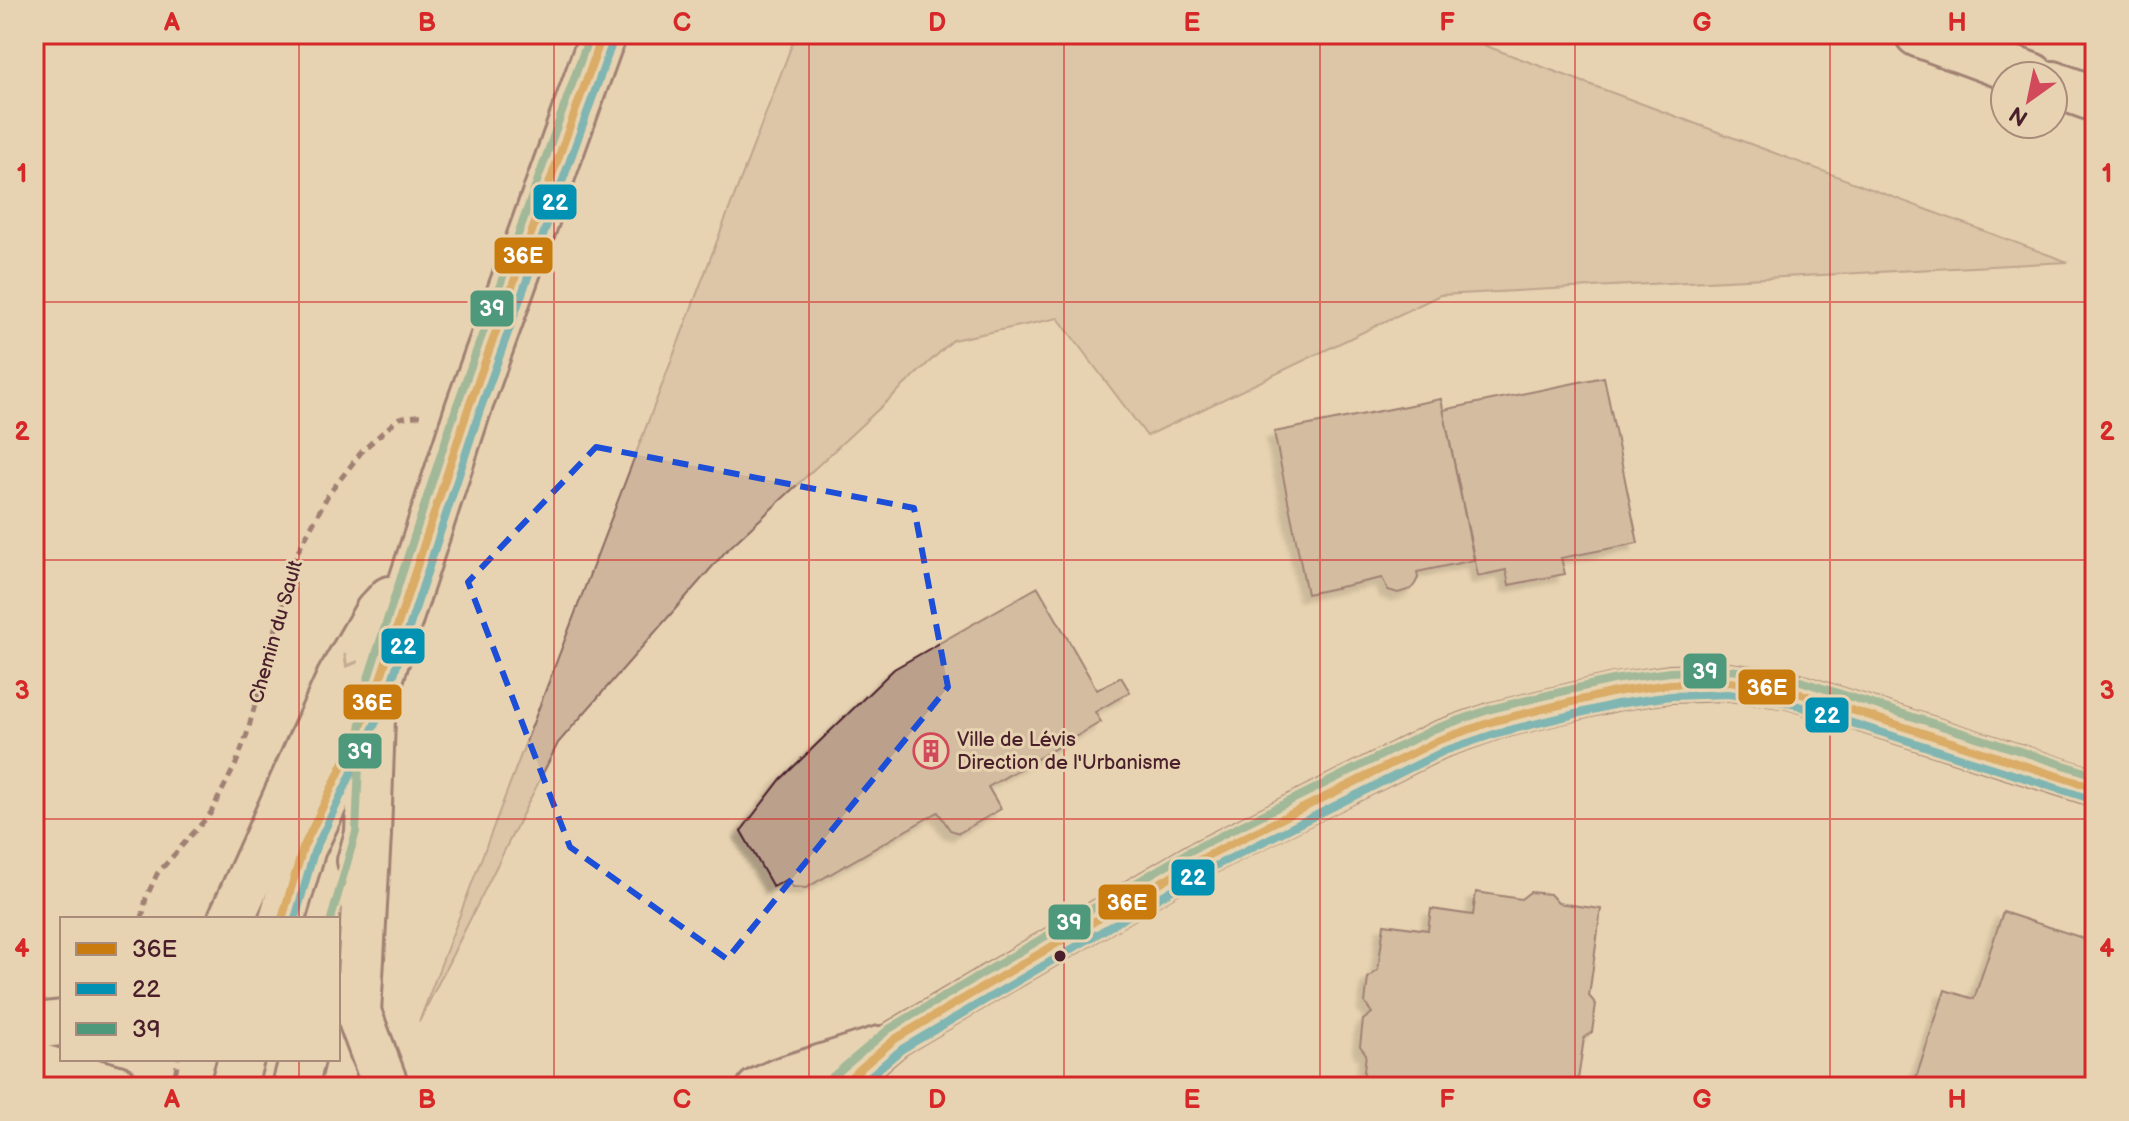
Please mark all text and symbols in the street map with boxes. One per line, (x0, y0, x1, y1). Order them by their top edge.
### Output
text: A (163, 8, 180, 39)
text: B (418, 8, 436, 39)
text: C (673, 8, 691, 39)
text: D (928, 8, 946, 39)
text: E (1184, 8, 1201, 39)
text: F (1439, 8, 1455, 39)
text: G (1692, 8, 1712, 39)
text: H (1947, 8, 1967, 39)
north arrow (1989, 60, 2069, 140)
text: N (2005, 100, 2033, 131)
text: 1 (17, 159, 27, 190)
text: 1 (2102, 159, 2112, 190)
line badge: 22 (532, 183, 578, 221)
text: 22 (542, 190, 568, 217)
line badge: 36E (493, 236, 554, 275)
text: 36E (503, 243, 543, 270)
line badge: 39 (469, 289, 515, 328)
text: 39 (479, 296, 505, 323)
text: 2 (14, 417, 30, 448)
text: 2 (2099, 417, 2115, 448)
street label: Chemin du Sault (244, 558, 308, 706)
line badge: 22 (380, 627, 426, 665)
text: 22 (390, 634, 416, 661)
line badge: 39 (1682, 652, 1728, 690)
one-way arrow (343, 653, 359, 668)
text: 39 (1692, 659, 1718, 686)
line badge: 36E (1737, 668, 1797, 706)
text: 36E (1747, 675, 1787, 702)
text: 3 (14, 676, 30, 707)
text: 3 (2099, 676, 2115, 707)
line badge: 36E (342, 683, 403, 721)
text: 36E (352, 690, 392, 717)
line badge: 22 (1804, 696, 1850, 734)
text: 22 (1814, 703, 1840, 730)
place label: Ville de Lévis Direction de l'Urbanisme (957, 728, 1181, 775)
line badge: 39 (337, 732, 383, 770)
building icon: Ville de Lévis Direction de l'Urbanisme (912, 732, 950, 770)
text: 39 (347, 739, 373, 766)
line badge: 22 (1170, 858, 1216, 897)
text: 22 (1180, 865, 1206, 892)
line badge: 36E (1097, 883, 1158, 921)
text: 36E (1107, 890, 1147, 917)
line badge: 39 (1047, 903, 1092, 941)
text: 39 (1056, 910, 1082, 937)
legend (60, 917, 340, 1061)
text: 4 (14, 934, 30, 965)
text: 4 (2099, 934, 2115, 965)
text: 36E (132, 935, 177, 964)
unlabelled marker (1052, 948, 1068, 964)
text: 22 (132, 975, 160, 1004)
text: 39 (132, 1015, 161, 1044)
text: A (163, 1085, 180, 1116)
text: B (418, 1085, 436, 1116)
text: C (673, 1085, 691, 1116)
text: D (928, 1085, 946, 1116)
text: E (1184, 1085, 1201, 1116)
text: F (1439, 1085, 1455, 1116)
text: G (1692, 1085, 1712, 1116)
text: H (1947, 1085, 1967, 1116)

